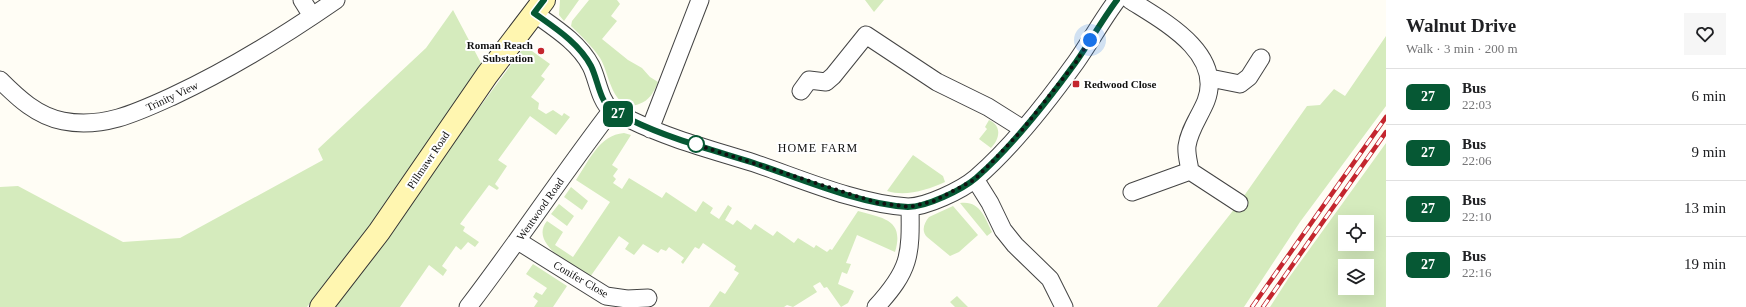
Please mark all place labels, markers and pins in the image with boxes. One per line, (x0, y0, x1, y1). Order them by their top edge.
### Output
place label: Roman Reach Substation (467, 39, 533, 64)
marker: Roman Reach Substation (536, 46, 546, 56)
place label: Redwood Close (1084, 78, 1157, 90)
marker: Redwood Close (1071, 79, 1081, 89)
unlabelled marker (687, 135, 705, 153)

